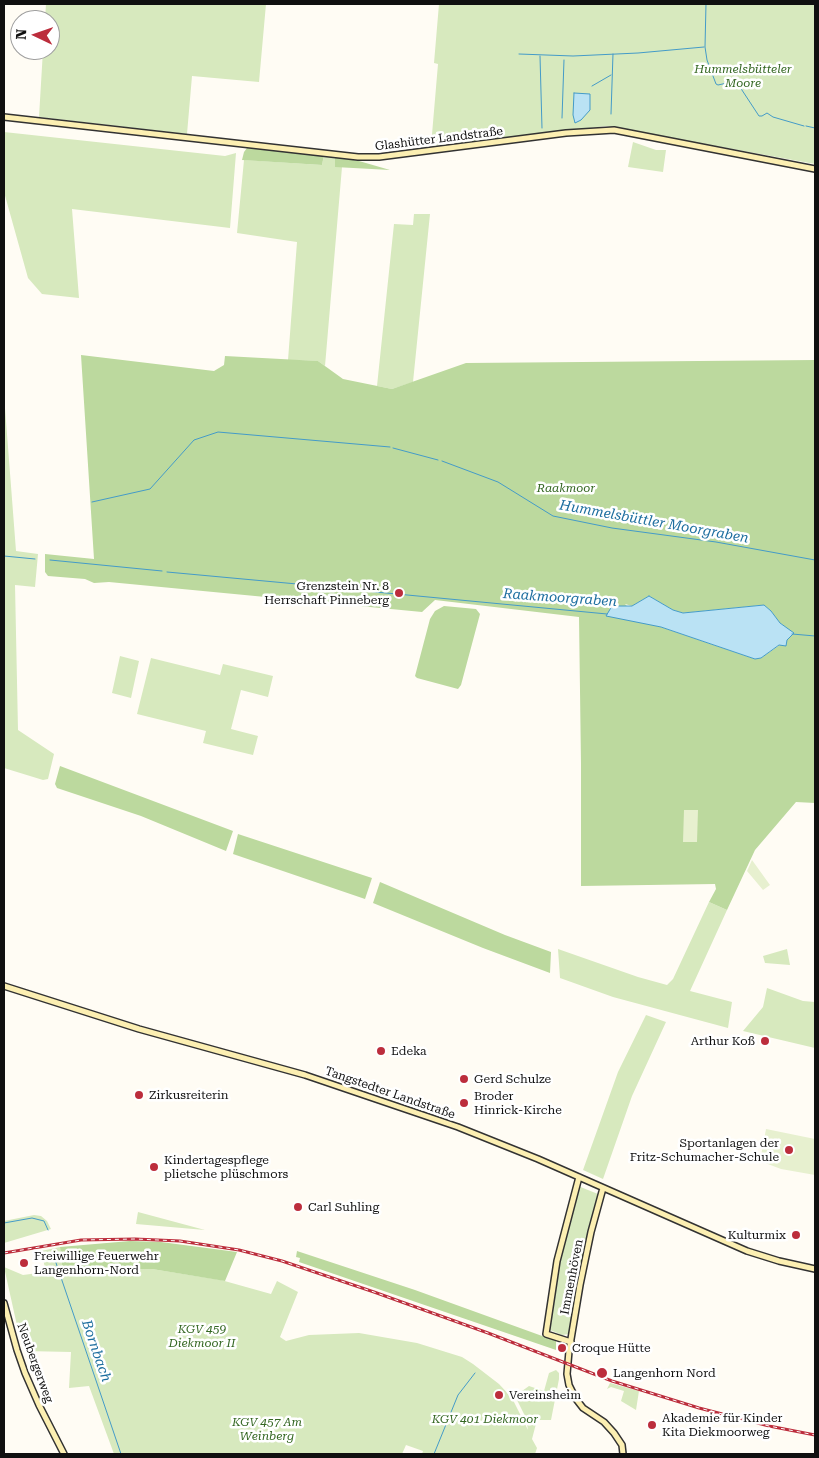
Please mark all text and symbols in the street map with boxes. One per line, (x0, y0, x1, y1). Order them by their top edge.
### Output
north arrow (10, 10, 60, 60)
text: N (13, 28, 29, 40)
park label: Hummelsbütteler Moore (694, 62, 792, 90)
street label: Glashütter Landstraße (374, 124, 504, 154)
park label: Raakmoor (537, 481, 595, 495)
water label: Hummelsbüttler Moorgraben (558, 497, 750, 547)
place label: Grenzstein Nr. 8 Herrschaft Pinneberg (264, 579, 389, 607)
water label: Raakmoorgraben (502, 586, 618, 610)
marker: Grenzstein Nr. 8 Herrschaft Pinneberg (393, 587, 405, 599)
place label: Arthur Koß (691, 1034, 755, 1048)
marker: Arthur Koß (759, 1035, 771, 1047)
place label: Edeka (391, 1044, 427, 1058)
marker: Edeka (375, 1045, 387, 1057)
street label: Tangstedter Landstraße (323, 1064, 457, 1122)
place label: Gerd Schulze (474, 1072, 551, 1086)
marker: Gerd Schulze (458, 1073, 470, 1085)
place label: Zirkusreiterin (149, 1088, 229, 1102)
marker: Zirkusreiterin (133, 1089, 145, 1101)
place label: Broder Hinrick-Kirche (474, 1089, 562, 1117)
marker: Broder Hinrick-Kirche (458, 1097, 470, 1109)
place label: Sportanlagen der Fritz-Schumacher-Schule (630, 1136, 779, 1164)
marker: Sportanlagen der Fritz-Schumacher-Schule (783, 1144, 795, 1156)
place label: Kindertagespflege plietsche plüschmors (164, 1153, 288, 1181)
marker: Kindertagespflege plietsche plüschmors (148, 1161, 160, 1173)
place label: Carl Suhling (308, 1200, 379, 1214)
marker: Carl Suhling (292, 1201, 304, 1213)
place label: Kulturmix (728, 1228, 786, 1242)
marker: Kulturmix (790, 1229, 802, 1241)
street label: Immenhöven (558, 1238, 586, 1316)
place label: Freiwillige Feuerwehr Langenhorn-Nord (34, 1249, 159, 1277)
marker: Freiwillige Feuerwehr Langenhorn-Nord (18, 1257, 30, 1269)
water label: Bornbach (78, 1318, 114, 1384)
street label: Neubergerweg (14, 1321, 56, 1405)
park label: KGV 459 Diekmoor II (168, 1322, 236, 1350)
place label: Croque Hütte (572, 1341, 651, 1355)
marker: Croque Hütte (556, 1342, 568, 1354)
marker: Langenhorn Nord (595, 1366, 609, 1380)
place label: Langenhorn Nord (613, 1366, 716, 1380)
place label: Vereinsheim (509, 1388, 581, 1402)
marker: Vereinsheim (493, 1389, 505, 1401)
place label: Akademie für Kinder Kita Diekmoorweg (662, 1411, 782, 1439)
park label: KGV 401 Diekmoor (432, 1412, 538, 1426)
park label: KGV 457 Am Weinberg (232, 1415, 302, 1443)
marker: Akademie für Kinder Kita Diekmoorweg (646, 1419, 658, 1431)

